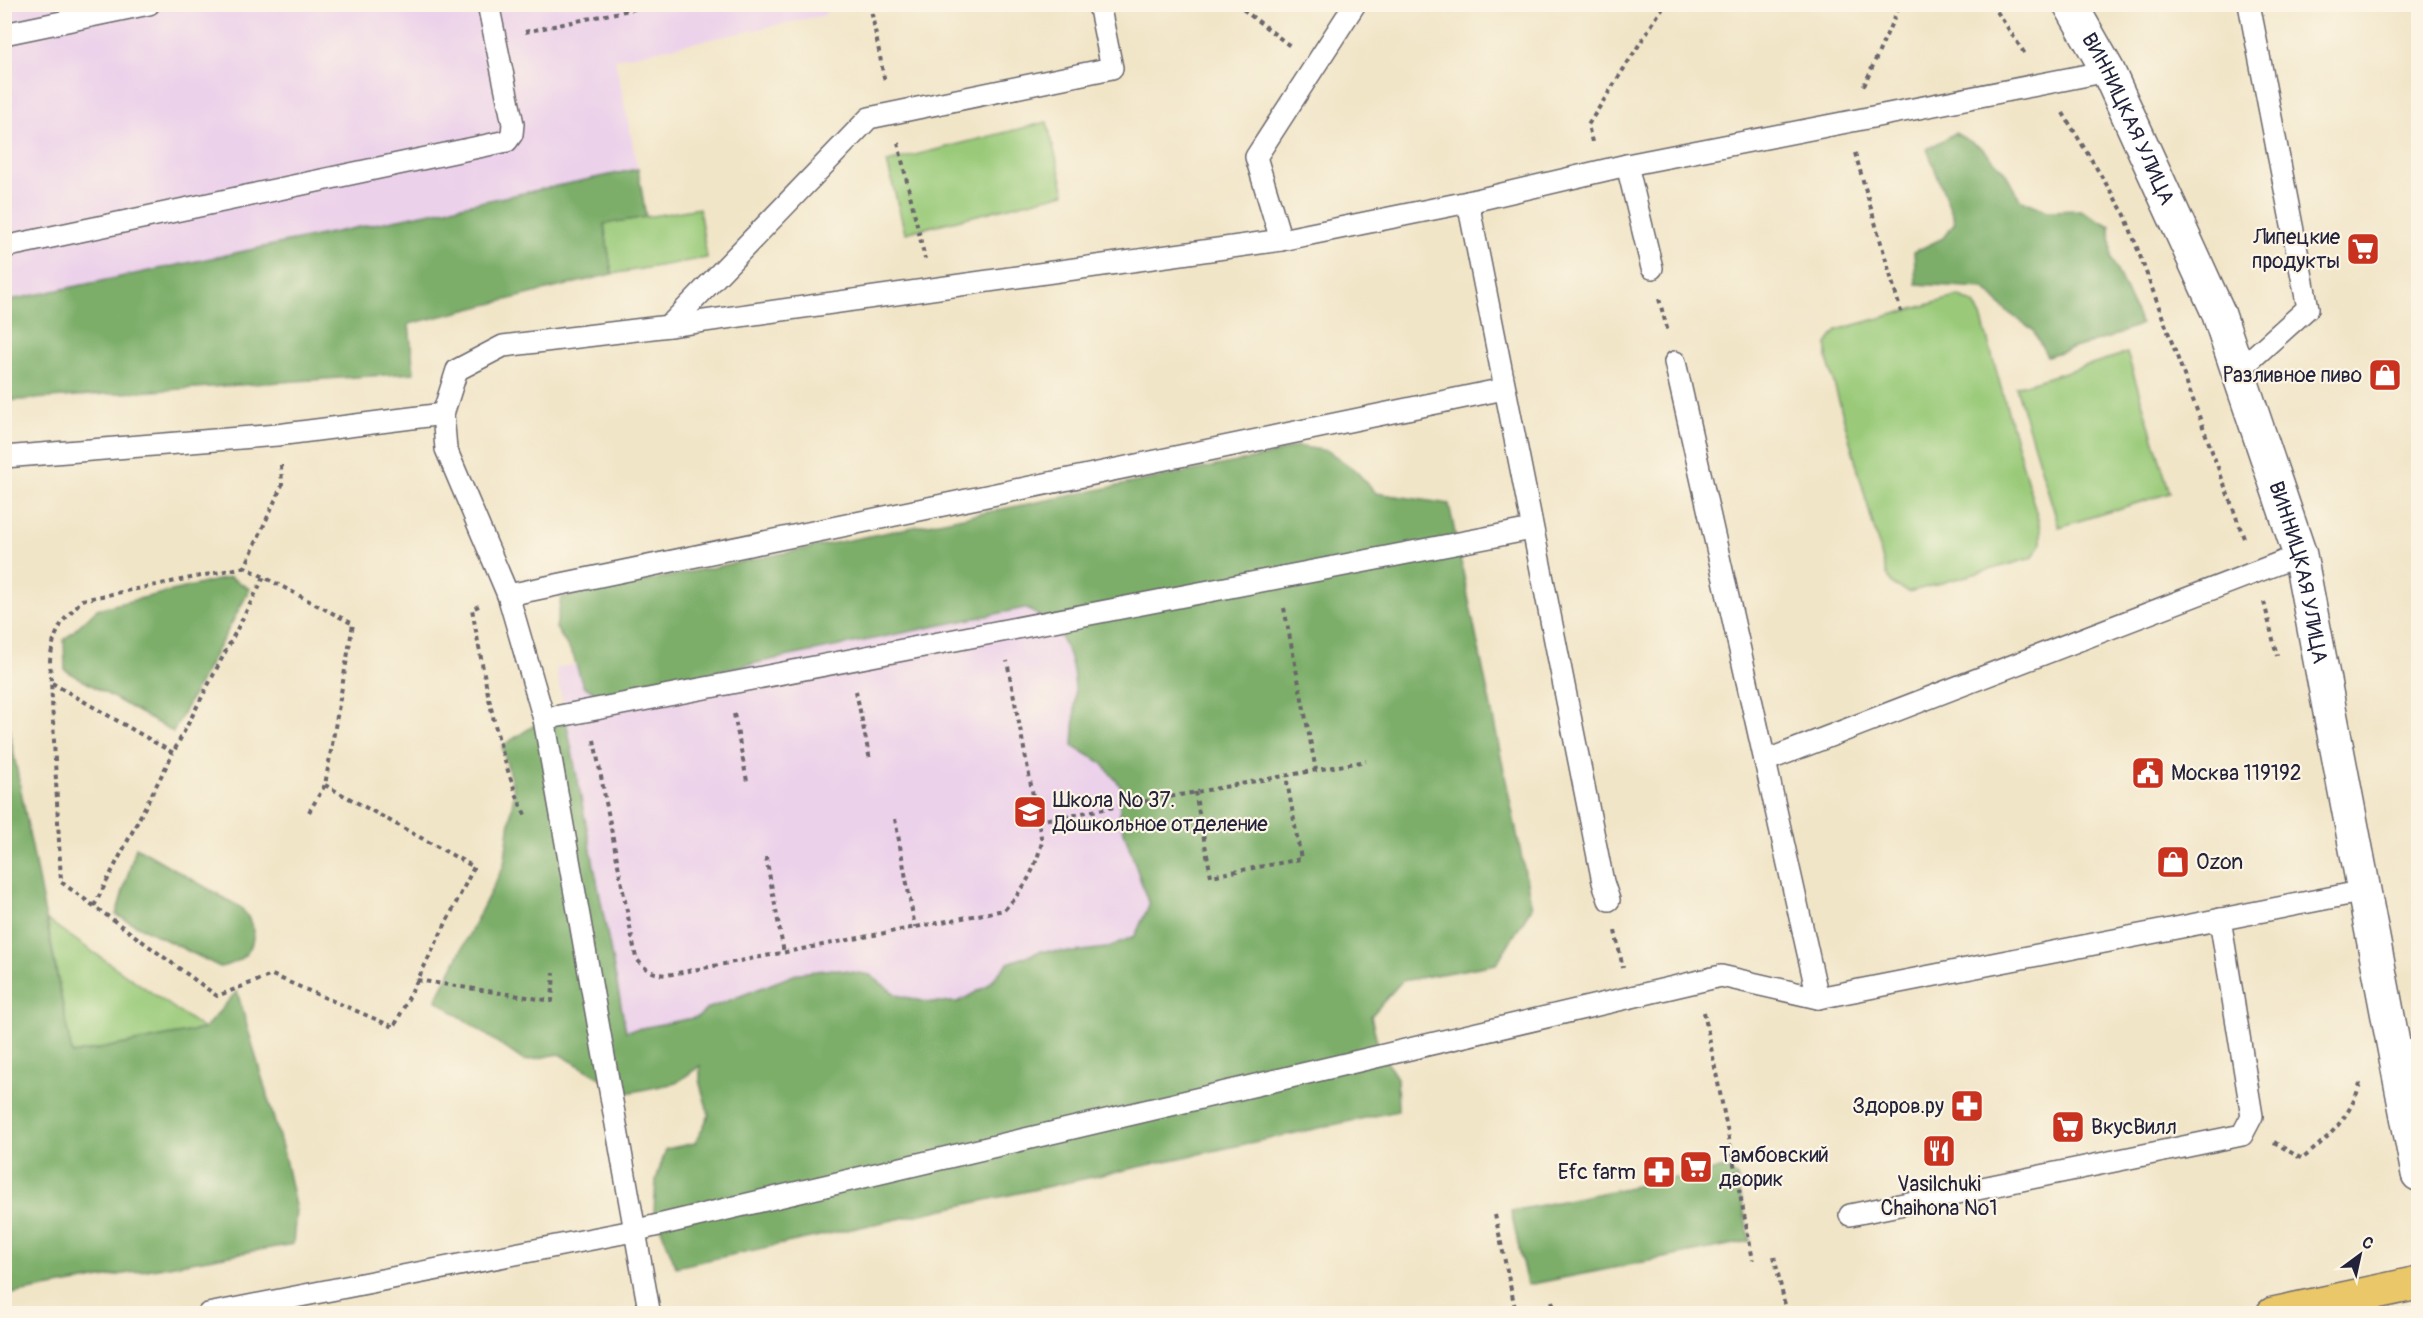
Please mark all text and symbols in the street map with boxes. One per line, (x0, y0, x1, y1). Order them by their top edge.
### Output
street label: ВИННИЦКАЯ УЛИЦА (2075, 28, 2180, 209)
place label: Липецкие продукты (2252, 224, 2341, 275)
supermarket icon: Липецкие продукты (2345, 231, 2381, 267)
shop icon: Разливное пиво (2367, 357, 2403, 393)
place label: Разливное пиво (2223, 362, 2362, 389)
street label: ВИННИЦКАЯ УЛИЦА (2262, 478, 2333, 666)
public building icon: Москва 119192 (2130, 755, 2166, 791)
place label: Москва 119192 (2171, 760, 2302, 787)
place label: Школа № 37. Дошкольное отделение (1052, 787, 1268, 838)
school or university icon: Школа № 37. Дошкольное отделение (1012, 794, 1048, 830)
shop icon: Ozon (2155, 844, 2191, 880)
place label: Ozon (2196, 849, 2243, 876)
pharmacy icon: Здоров.ру (1949, 1088, 1985, 1124)
place label: Здоров.ру (1853, 1093, 1944, 1120)
supermarket icon: ВкусВилл (2050, 1109, 2086, 1145)
place label: ВкусВилл (2091, 1114, 2177, 1141)
restaurant icon: Vasilchuki Chaihona №1 (1921, 1133, 1957, 1169)
place label: Тамбовский дворик (1719, 1142, 1829, 1193)
supermarket icon: Тамбовский дворик (1678, 1149, 1714, 1185)
pharmacy icon: Efc farm (1641, 1154, 1677, 1190)
place label: Efc farm (1558, 1159, 1636, 1186)
place label: Vasilchuki Chaihona №1 (1880, 1171, 1998, 1222)
north arrow (2330, 1225, 2390, 1285)
text: С (2358, 1232, 2377, 1254)

